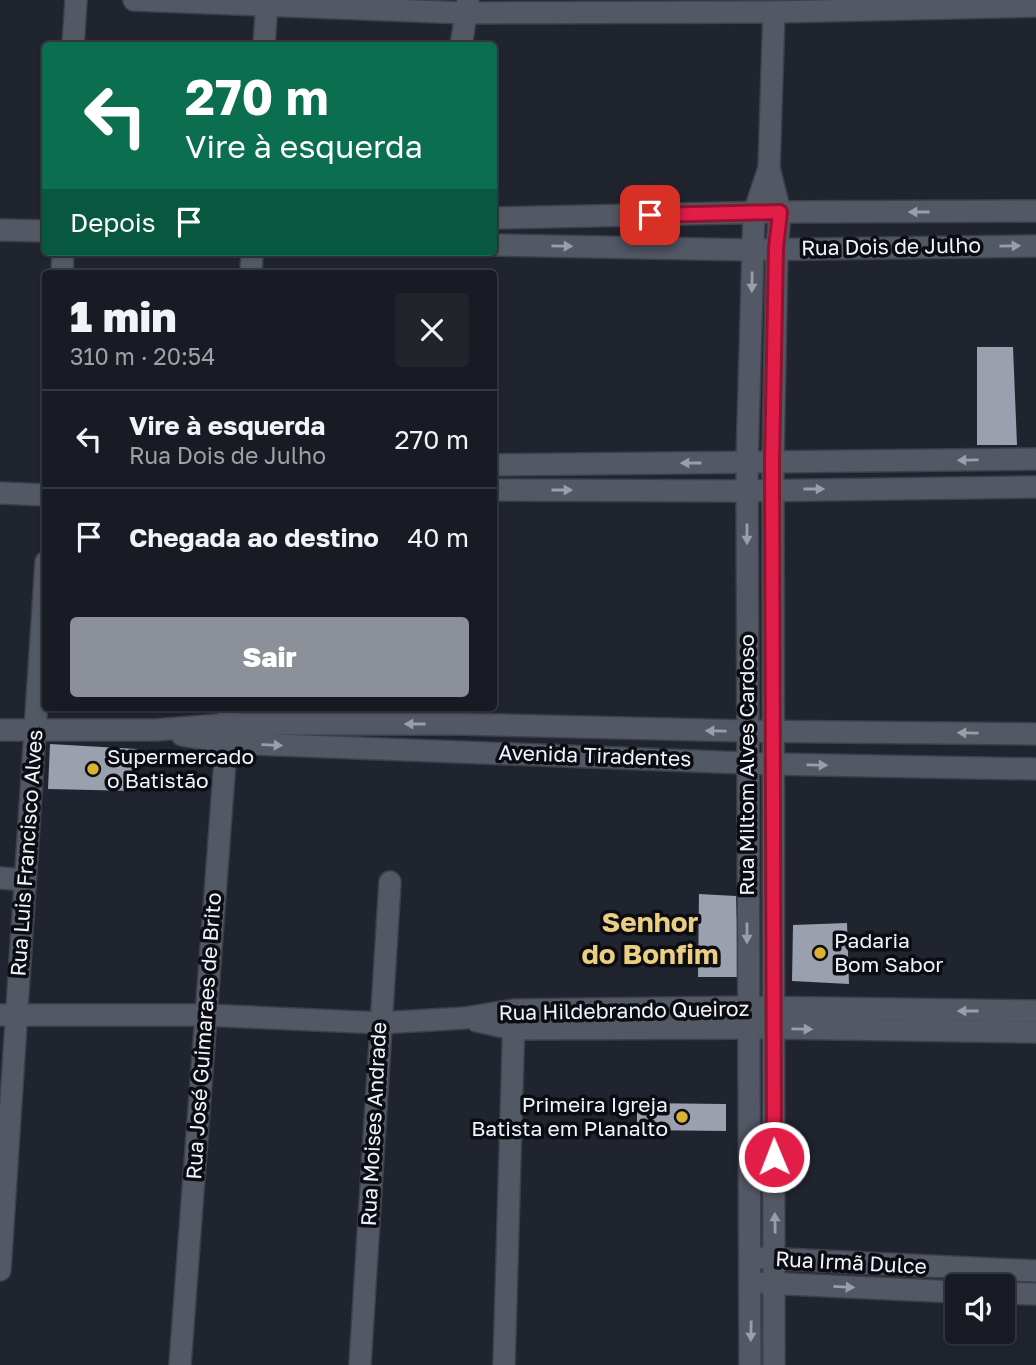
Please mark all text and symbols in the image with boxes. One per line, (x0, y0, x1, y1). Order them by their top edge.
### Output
text: 270 m (185, 67, 329, 126)
icon: left (70, 70, 161, 161)
text: Vire à esquerda (185, 127, 423, 165)
pin (620, 185, 680, 245)
icon: arrive (631, 196, 669, 234)
icon: arrive (170, 203, 208, 241)
one-way arrow (908, 206, 930, 217)
text: Depois (70, 207, 156, 238)
street label: Rua Dois de Julho (801, 231, 981, 261)
one-way arrow (999, 240, 1021, 252)
one-way arrow (551, 241, 573, 252)
one-way arrow (746, 271, 757, 293)
text: 1 min (70, 291, 177, 341)
button: close (395, 293, 469, 367)
text: 310 m · 20:54 (70, 342, 215, 370)
text: Vire à esquerda (129, 410, 325, 441)
icon: left (70, 420, 108, 458)
text: 270 m (395, 424, 469, 455)
text: Rua Dois de Julho (129, 441, 326, 469)
one-way arrow (957, 454, 979, 465)
one-way arrow (680, 457, 702, 469)
one-way arrow (803, 483, 825, 495)
one-way arrow (551, 484, 573, 496)
icon: arrive (70, 518, 108, 556)
text: Chegada ao destino (129, 522, 379, 553)
text: 40 m (408, 522, 469, 553)
one-way arrow (741, 523, 753, 545)
button: Sair (70, 617, 469, 697)
street label: Rua Miltom Alves Cardoso (733, 634, 759, 896)
one-way arrow (404, 718, 426, 730)
one-way arrow (705, 725, 727, 736)
one-way arrow (957, 728, 979, 739)
street label: Rua Luis Francisco Alves (4, 729, 48, 977)
one-way arrow (261, 739, 283, 751)
street label: Avenida Tiradentes (498, 739, 692, 771)
place label: Supermercado o Batistão (107, 743, 254, 793)
one-way arrow (807, 759, 829, 770)
marker: Supermercado o Batistão (85, 761, 101, 777)
street label: Rua José Guimaraes de Brito (180, 892, 226, 1180)
district label: Senhor do Bonfim (582, 905, 718, 970)
one-way arrow (741, 922, 753, 944)
place label: Padaria Bom Sabor (834, 927, 944, 977)
marker: Padaria Bom Sabor (812, 945, 828, 961)
street label: Rua Hildebrando Queiroz (498, 995, 750, 1025)
one-way arrow (957, 1005, 979, 1016)
street label: Rua Moises Andrade (355, 1021, 391, 1227)
one-way arrow (791, 1023, 813, 1035)
place label: Primeira Igreja Batista em Planalto (471, 1091, 668, 1141)
marker: Primeira Igreja Batista em Planalto (674, 1109, 690, 1125)
position arrow (737, 1120, 811, 1194)
one-way arrow (769, 1212, 780, 1234)
street label: Rua Irmã Dulce (775, 1245, 927, 1279)
map controls (945, 1274, 1015, 1344)
button: sound (945, 1274, 1015, 1344)
one-way arrow (833, 1281, 855, 1292)
one-way arrow (745, 1321, 756, 1343)

